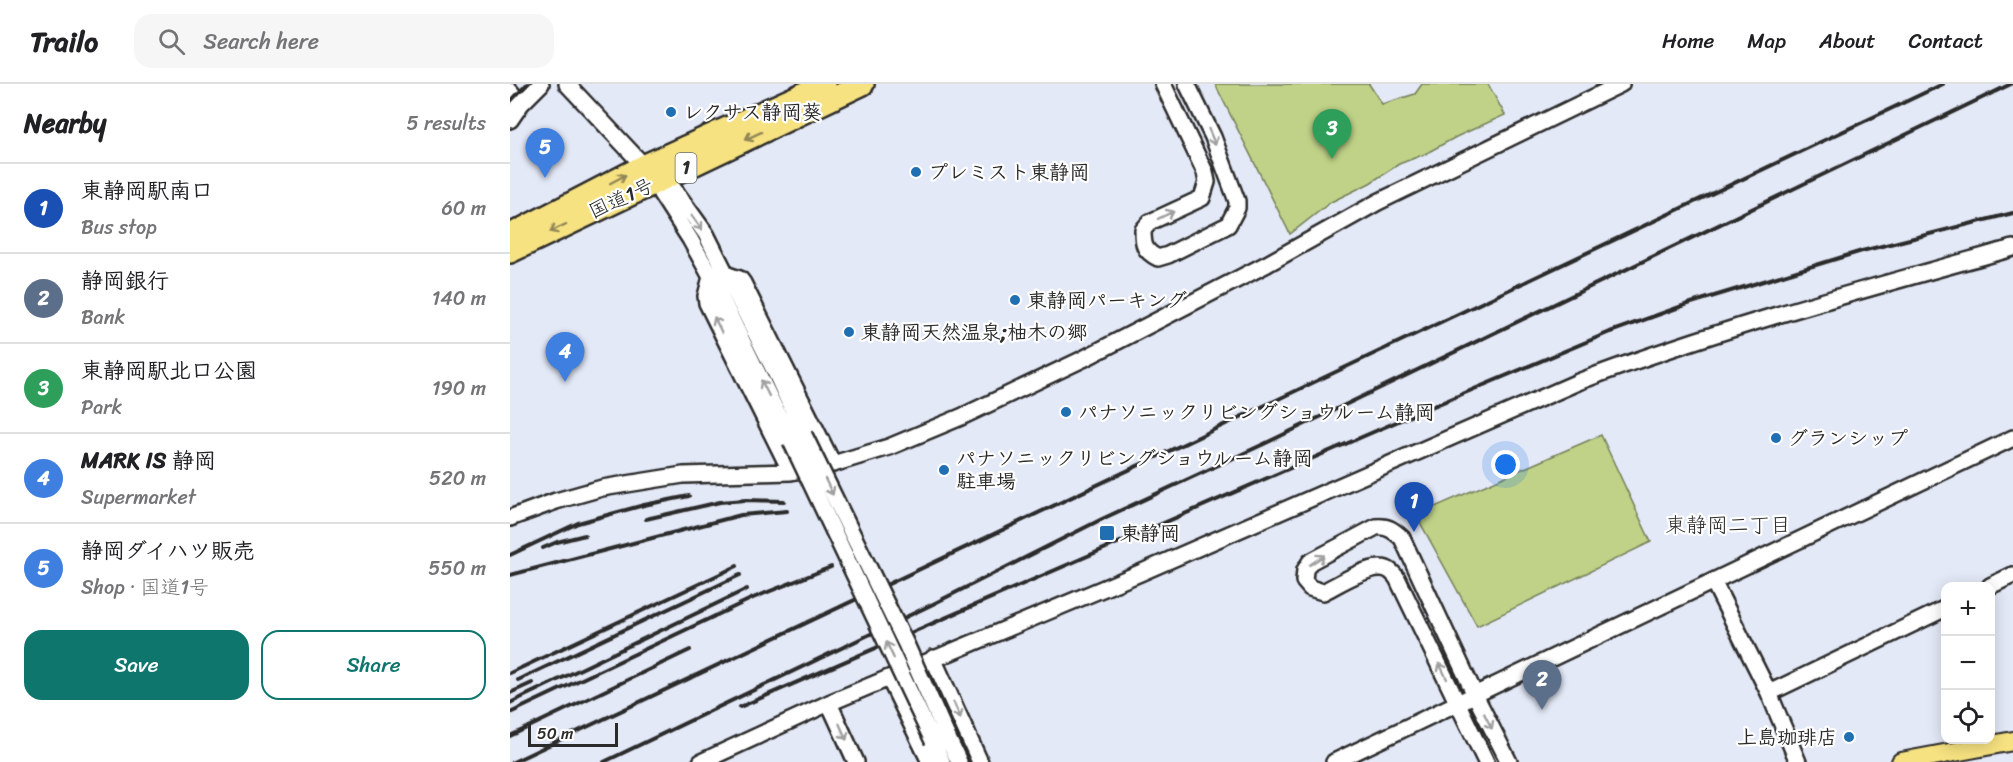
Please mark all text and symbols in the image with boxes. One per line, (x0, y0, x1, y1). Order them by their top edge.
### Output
search box (134, 14, 554, 68)
text: Trailo (30, 17, 98, 66)
text: Search here (203, 22, 319, 61)
text: Home (1662, 22, 1714, 60)
text: Map (1747, 22, 1786, 60)
text: About (1819, 22, 1876, 60)
text: Contact (1909, 22, 1983, 60)
icon: search (155, 25, 188, 58)
place label: レクサス静岡葵 (683, 95, 822, 130)
text: Nearby (24, 100, 106, 146)
marker: レクサス静岡葵 (664, 105, 678, 119)
text: 5 results (407, 106, 486, 141)
pin: 3 (1312, 110, 1352, 159)
one-way arrow (1207, 127, 1218, 146)
pin: 5 (525, 128, 564, 178)
one-way arrow (745, 130, 763, 142)
road number: 1 (676, 153, 696, 183)
place label: プレミスト東静岡 (928, 155, 1090, 190)
marker: プレミスト東静岡 (909, 165, 923, 179)
street label: 国道1号 (583, 168, 660, 229)
text: 東静岡駅南口 (81, 171, 213, 210)
one-way arrow (608, 173, 626, 184)
text: 1 (39, 191, 48, 226)
text: 60 m (441, 191, 486, 226)
one-way arrow (1157, 208, 1175, 220)
text: Bus stop (81, 210, 157, 245)
one-way arrow (691, 214, 704, 230)
one-way arrow (550, 223, 568, 235)
text: 静岡銀行 (81, 261, 169, 300)
text: 2 (38, 281, 49, 316)
text: 140 m (432, 281, 486, 316)
place label: 東静岡パーキング (1027, 283, 1187, 318)
marker: 東静岡パーキング (1008, 293, 1022, 307)
text: Bank (81, 300, 125, 335)
place label: 東静岡天然温泉;柚木の郷 (861, 315, 1087, 350)
one-way arrow (712, 317, 723, 335)
marker: 東静岡天然温泉;柚木の郷 (842, 325, 856, 339)
pin: 4 (546, 332, 584, 382)
text: 東静岡駅北口公園 (81, 351, 257, 390)
text: 3 (38, 371, 49, 406)
text: 190 m (432, 371, 486, 406)
one-way arrow (759, 380, 771, 398)
text: Park (81, 390, 122, 425)
place label: パナソニックリビングショウルーム静岡 (1078, 395, 1435, 430)
marker: パナソニックリビングショウルーム静岡 (1059, 405, 1073, 419)
place label: グランシップ (1788, 421, 1908, 456)
marker: グランシップ (1769, 431, 1783, 445)
text: MARK IS 静岡 (81, 441, 216, 480)
place label: パナソニックリビングショウルーム静岡 駐車場 (956, 441, 1313, 499)
your location (1491, 450, 1520, 479)
text: 4 (37, 461, 50, 496)
text: 520 m (429, 461, 486, 496)
marker: パナソニックリビングショウルーム静岡 駐車場 (937, 463, 951, 477)
one-way arrow (824, 478, 836, 496)
text: Supermarket (81, 480, 196, 515)
pin: 1 (1394, 482, 1434, 532)
district label: 東静岡二丁目 (1665, 506, 1791, 544)
place label: 東静岡 (1120, 516, 1180, 551)
marker: 東静岡 (1098, 524, 1116, 542)
text: 静岡ダイハツ販売 (81, 531, 255, 570)
text: 5 (37, 551, 50, 586)
text: 550 m (428, 551, 486, 586)
one-way arrow (1308, 553, 1325, 565)
text: Shop · 国道1号 (81, 570, 209, 605)
map controls (1941, 582, 1995, 744)
button: + (1941, 582, 1995, 636)
button: Save (24, 630, 249, 700)
button: Share (261, 630, 486, 700)
button: − (1941, 636, 1995, 690)
one-way arrow (884, 642, 896, 660)
pin: 2 (1522, 660, 1562, 710)
one-way arrow (1437, 663, 1448, 681)
button: locate (1941, 690, 1995, 744)
one-way arrow (951, 701, 963, 719)
one-way arrow (1483, 712, 1494, 730)
text: 50 m (537, 719, 573, 748)
scale bar (528, 720, 618, 748)
place label: 上島珈琲店 (1737, 720, 1837, 755)
one-way arrow (837, 723, 849, 741)
marker: 上島珈琲店 (1842, 730, 1856, 744)

